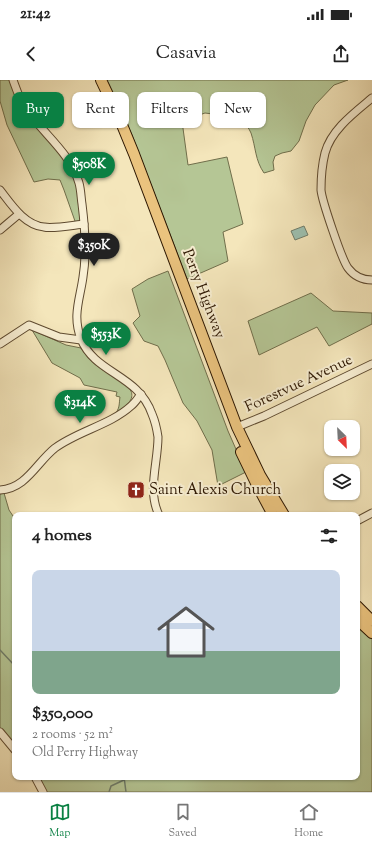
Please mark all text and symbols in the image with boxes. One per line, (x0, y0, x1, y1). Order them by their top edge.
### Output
text: 21:42 (20, 4, 51, 25)
text: Casavia (156, 41, 216, 67)
icon: back (20, 43, 42, 65)
icon: share (330, 43, 352, 65)
chip: Buy (12, 92, 64, 128)
chip: Rent (72, 92, 129, 128)
chip: Filters (137, 92, 202, 128)
chip: New (210, 92, 266, 128)
pin: $508K (61, 152, 117, 186)
text: $508K (72, 156, 106, 174)
pin: $350K (66, 233, 122, 267)
text: $350K (78, 237, 110, 255)
street label: Perry Highway (176, 246, 230, 342)
pin: $553K (78, 322, 134, 356)
text: $553K (91, 326, 121, 344)
street label: Forestvue Avenue (242, 350, 356, 418)
pin: $314K (52, 390, 108, 424)
text: $314K (64, 394, 96, 412)
north arrow (324, 420, 360, 456)
map controls (324, 420, 360, 500)
button: layers (324, 464, 360, 500)
church icon: Saint Alexis Church (126, 480, 146, 500)
place label: Saint Alexis Church (149, 480, 282, 501)
text: 4 homes (32, 524, 92, 548)
icon: filters (318, 525, 340, 547)
icon: home (150, 596, 222, 668)
text: $350,000 (32, 702, 93, 726)
text: 2 rooms · 52 m² (32, 726, 113, 744)
text: Old Perry Highway (32, 744, 138, 762)
tab: Map (49, 801, 71, 841)
tab: Saved (168, 801, 197, 841)
tab: Home (294, 801, 323, 841)

